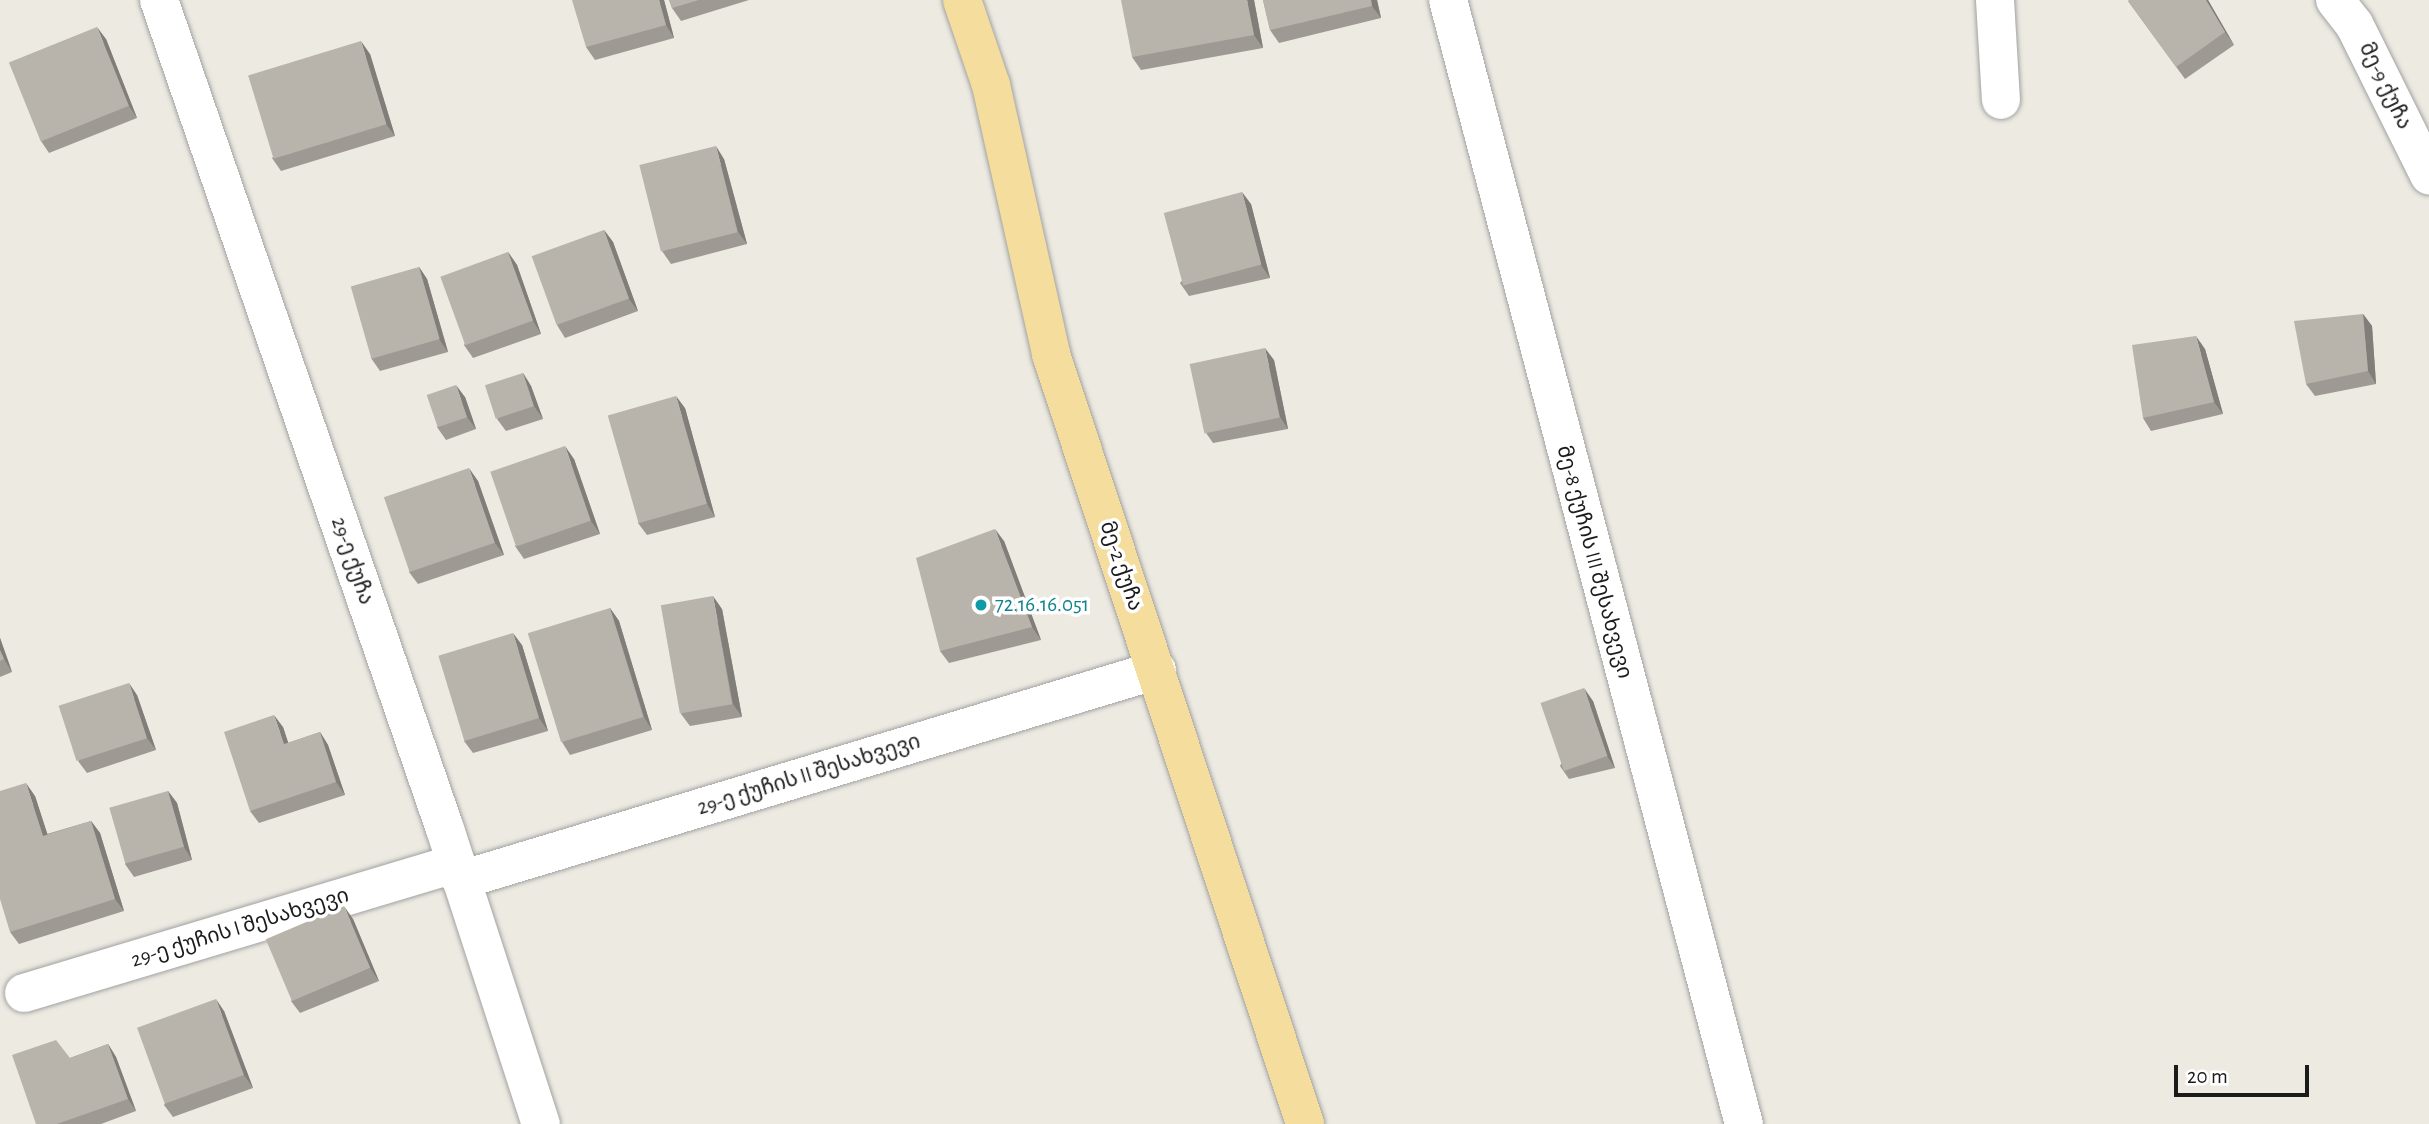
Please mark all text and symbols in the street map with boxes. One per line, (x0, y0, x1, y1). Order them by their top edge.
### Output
street label: მე-9 ქუჩა (2353, 38, 2417, 134)
street label: მე-8 ქუჩის III შესახვევი (1551, 443, 1637, 681)
street label: 29-ე ქუჩა (325, 514, 379, 608)
street label: მე-2 ქუჩა (1094, 518, 1148, 614)
place label: 72.16.16.051 (995, 592, 1089, 618)
marker: 72.16.16.051 (973, 597, 989, 613)
street label: 29-ე ქუჩის II შესახვევი (694, 729, 924, 821)
street label: 29-ე ქუჩის I შესახვევი (128, 883, 352, 973)
scale bar (2177, 1050, 2312, 1094)
text: 20 m (2187, 1066, 2228, 1087)

